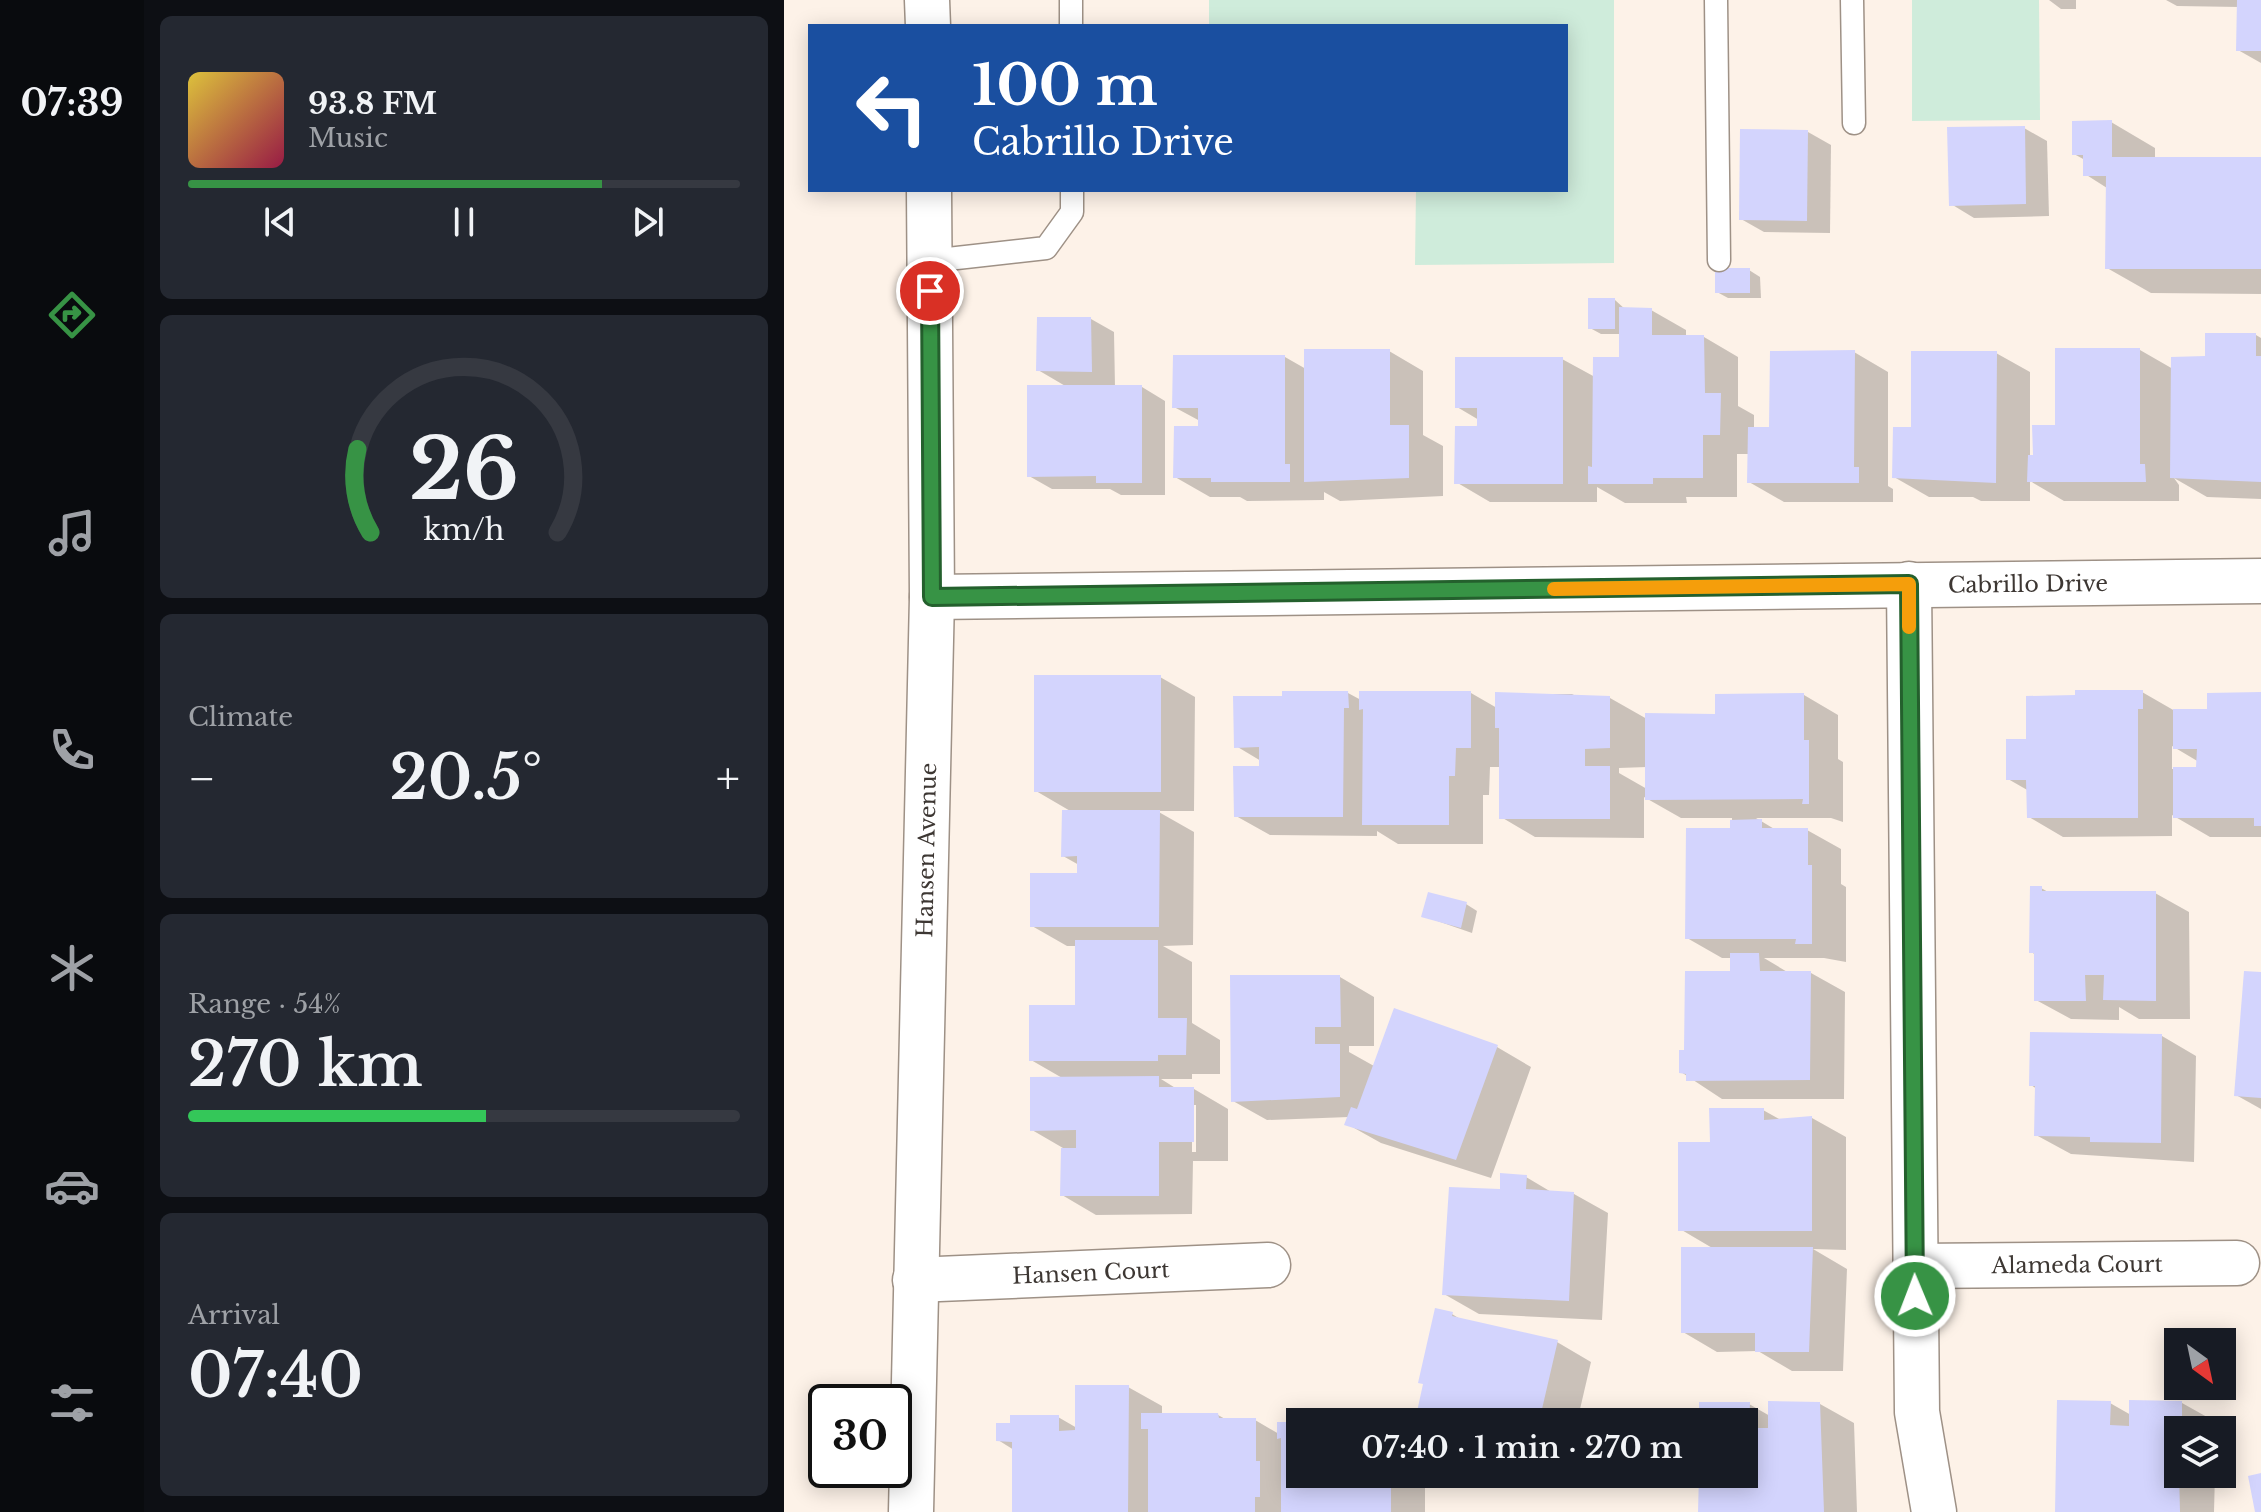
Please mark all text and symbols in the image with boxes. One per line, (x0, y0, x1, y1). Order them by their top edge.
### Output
text: 100 m (972, 51, 1158, 120)
icon: left (840, 56, 944, 160)
text: 07:39 (20, 81, 124, 126)
text: 93.8 FM (308, 85, 437, 122)
text: Cabrillo Drive (972, 120, 1234, 165)
text: Music (308, 122, 388, 154)
icon: previous (258, 200, 302, 244)
icon: pause (442, 200, 486, 244)
icon: next (626, 200, 670, 244)
pin (896, 257, 964, 325)
icon: arrive (908, 269, 952, 313)
icon: directions (44, 287, 100, 343)
text: 26 (409, 417, 519, 520)
icon: music (44, 505, 100, 561)
text: km/h (423, 512, 505, 548)
street label: Cabrillo Drive (1948, 569, 2108, 598)
text: Climate (188, 701, 293, 733)
icon: phone (44, 722, 100, 778)
text: 20.5° (389, 741, 542, 815)
text: − (188, 751, 216, 806)
text: + (716, 751, 740, 806)
street label: Hansen Avenue (911, 763, 942, 938)
icon: climate (44, 940, 100, 996)
text: Range · 54% (188, 988, 341, 1020)
text: 270 km (188, 1028, 423, 1102)
icon: car (44, 1158, 100, 1214)
street label: Alameda Court (1990, 1250, 2163, 1279)
position arrow (1873, 1254, 1957, 1338)
street label: Hansen Court (1012, 1256, 1171, 1289)
text: Arrival (188, 1299, 280, 1331)
north arrow (2164, 1328, 2236, 1400)
map controls (2164, 1328, 2236, 1488)
text: 07:40 (188, 1339, 363, 1413)
icon: filters (44, 1375, 100, 1431)
speed limit sign: 30 (808, 1384, 912, 1488)
button: layers (2164, 1416, 2236, 1488)
text: 07:40 · 1 min · 270 m (1361, 1429, 1683, 1466)

